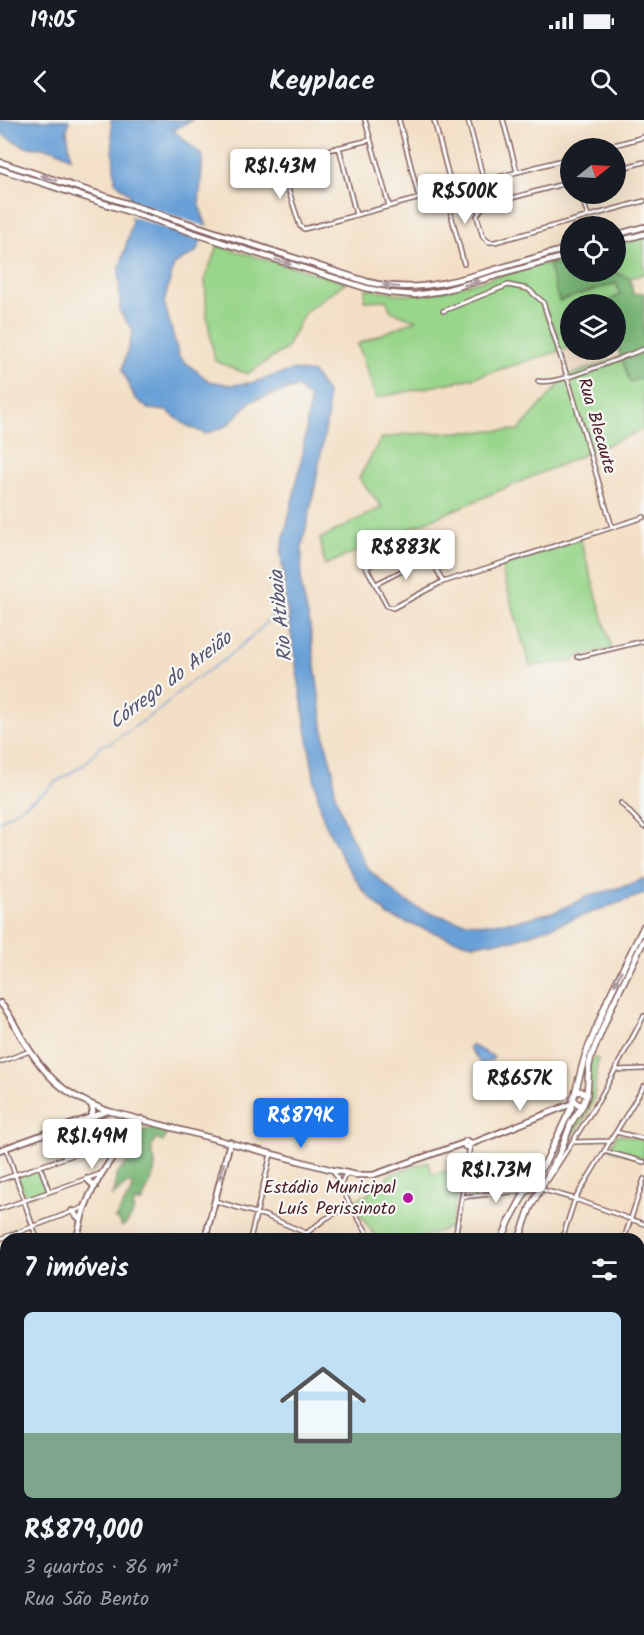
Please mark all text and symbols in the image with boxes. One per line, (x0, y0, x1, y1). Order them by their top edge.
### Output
text: 19:05 (30, 4, 76, 39)
text: Keyplace (269, 60, 375, 103)
icon: back (24, 65, 57, 98)
icon: search (587, 65, 620, 98)
north arrow (560, 138, 626, 204)
map controls (560, 138, 626, 360)
pin: R$1.43M (225, 149, 335, 200)
text: R$1.43M (244, 152, 316, 184)
one-way arrow (40, 173, 58, 183)
pin: R$500K (416, 174, 514, 225)
text: R$500K (432, 177, 498, 209)
button: locate (560, 216, 626, 282)
one-way arrow (274, 257, 292, 267)
one-way arrow (463, 278, 481, 287)
one-way arrow (381, 282, 400, 291)
button: layers (560, 294, 626, 360)
street label: Rua Blecaute (568, 374, 624, 478)
pin: R$883K (357, 530, 455, 581)
text: R$883K (371, 533, 441, 565)
water label: Rio Atibaia (261, 567, 303, 664)
water label: Córrego do Areião (102, 623, 241, 738)
one-way arrow (614, 970, 623, 987)
pin: R$657K (471, 1061, 569, 1112)
text: R$657K (487, 1064, 553, 1096)
pin: R$879K (252, 1098, 350, 1149)
text: R$879K (267, 1101, 335, 1133)
pin: R$1.49M (37, 1119, 147, 1170)
text: R$1.49M (57, 1122, 127, 1154)
pin: R$1.73M (441, 1153, 551, 1204)
text: R$1.73M (461, 1156, 531, 1188)
one-way arrow (217, 1162, 227, 1181)
place label: Estádio Municipal Luís Perissinoto (263, 1174, 397, 1224)
marker: Estádio Municipal Luís Perissinoto (401, 1191, 415, 1205)
text: 7 imóveis (24, 1248, 129, 1290)
icon: filters (588, 1253, 621, 1286)
icon: home (269, 1351, 377, 1459)
text: R$879,000 (24, 1510, 143, 1552)
text: 3 quartos · 86 m² (24, 1552, 178, 1584)
text: Rua São Bento (24, 1584, 149, 1616)

